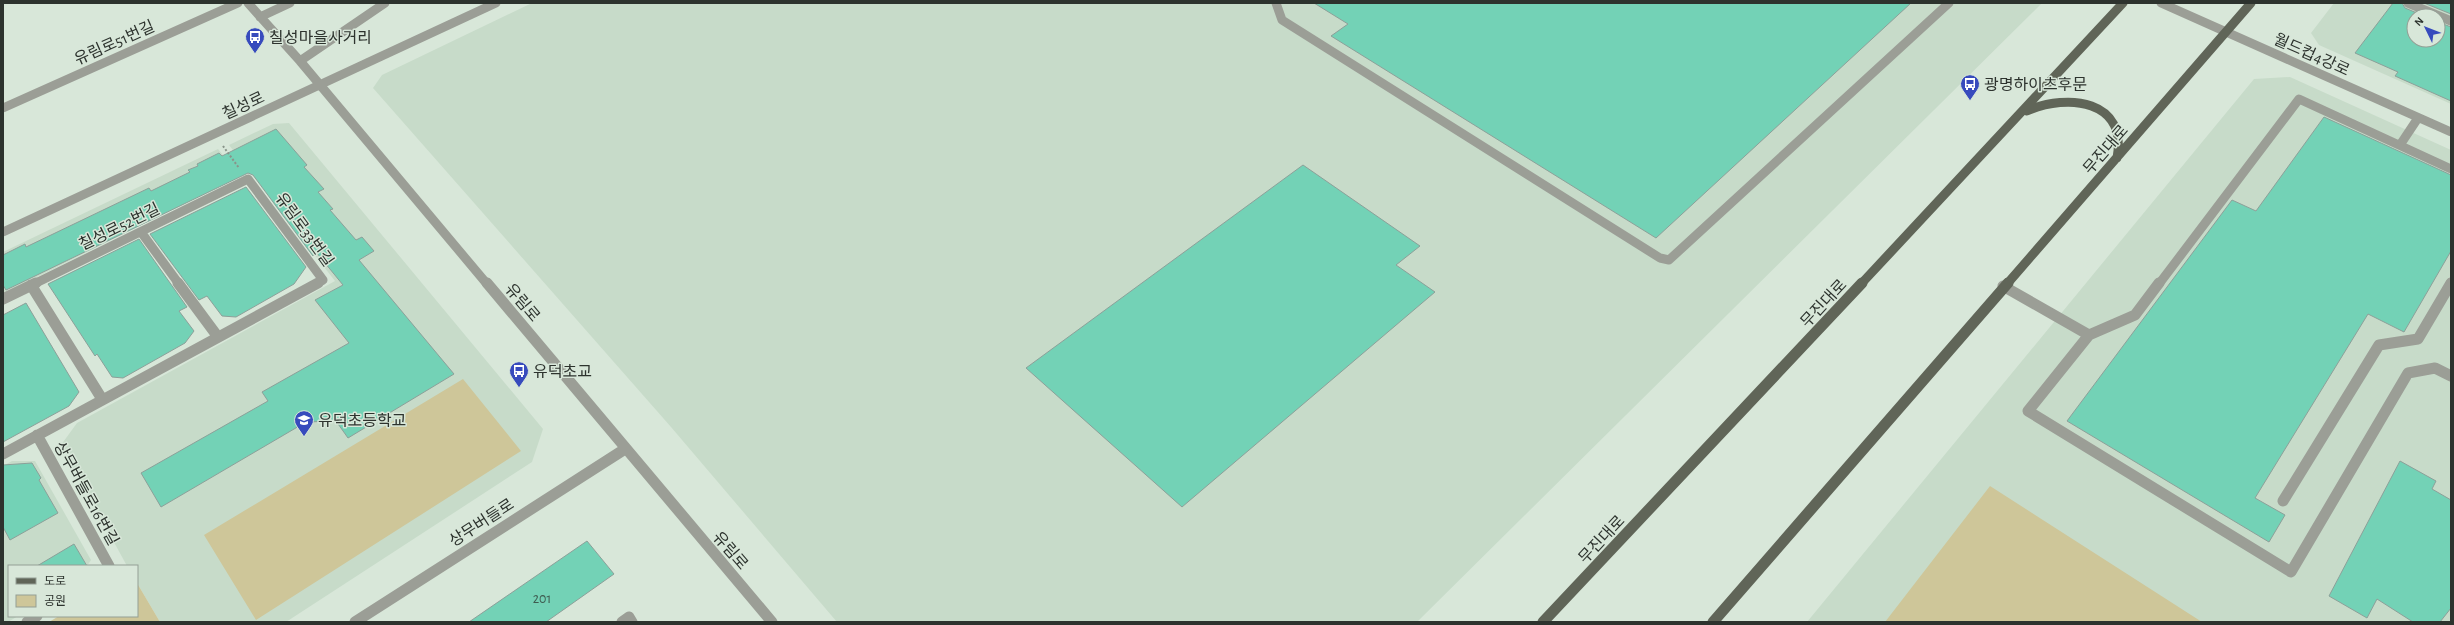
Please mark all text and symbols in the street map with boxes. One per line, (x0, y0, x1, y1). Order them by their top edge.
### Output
north arrow (2406, 8, 2446, 48)
text: N (2412, 15, 2426, 28)
street label: 유림로51번길 (72, 18, 157, 68)
bus stop icon: 칠성마을사거리 (244, 26, 266, 54)
place label: 칠성마을사거리 (269, 29, 372, 46)
street label: 월드컵4강로 (2271, 31, 2352, 79)
bus stop icon: 광명하이츠후문 (1959, 73, 1981, 101)
place label: 광명하이츠후문 (1984, 77, 2087, 93)
street label: 칠성로 (220, 88, 267, 122)
street label: 무진대로 (2080, 122, 2131, 177)
street label: 유림로33번길 (272, 190, 336, 269)
street label: 칠성로52번길 (76, 200, 162, 253)
street label: 무진대로 (1798, 276, 1850, 331)
street label: 유림로 (502, 281, 543, 325)
bus stop icon: 유덕초교 (508, 360, 530, 388)
place label: 유덕초교 (533, 364, 592, 380)
school or university icon: 유덕초등학교 (293, 409, 315, 437)
place label: 유덕초등학교 (318, 412, 406, 429)
street label: 상무버들로16번길 (51, 439, 121, 548)
street label: 상무버들로 (446, 496, 517, 550)
street label: 무진대로 (1576, 512, 1628, 567)
street label: 유림로 (710, 529, 751, 573)
legend (8, 565, 138, 617)
text: 도로 (44, 575, 66, 587)
house number: 201 (533, 592, 551, 606)
text: 공원 (44, 595, 66, 607)

